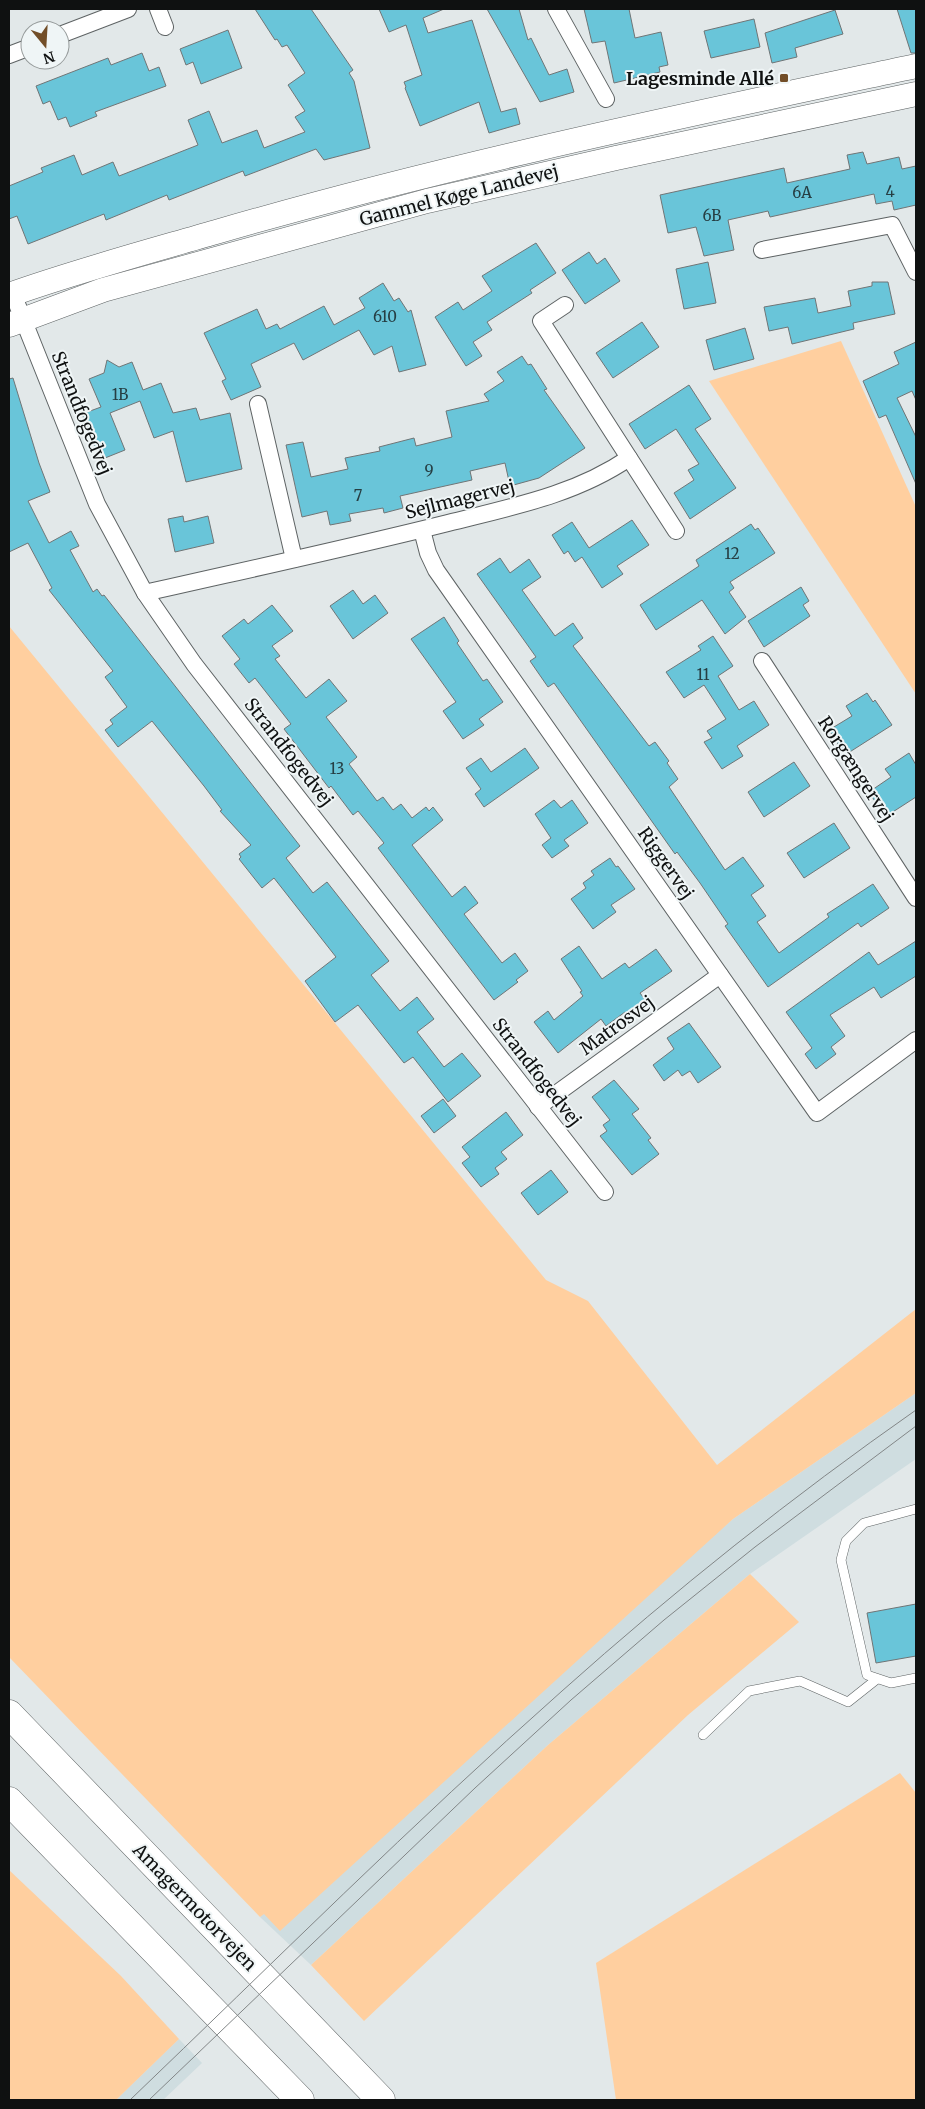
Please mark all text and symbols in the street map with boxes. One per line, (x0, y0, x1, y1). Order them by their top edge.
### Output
north arrow (20, 20, 70, 70)
text: N (41, 47, 57, 68)
place label: Lagesminde Allé (626, 67, 774, 90)
marker: Lagesminde Allé (778, 72, 790, 84)
street label: Gammel Køge Landevej (357, 159, 561, 231)
house number: 4 (885, 182, 895, 201)
house number: 6A (792, 183, 812, 202)
house number: 6B (703, 206, 721, 225)
house number: 610 (373, 307, 397, 326)
street label: Strandfogedvej (47, 348, 117, 478)
house number: 1B (112, 385, 128, 404)
house number: 9 (424, 461, 434, 480)
street label: Sejlmagervej (403, 474, 517, 524)
house number: 7 (354, 486, 363, 505)
house number: 12 (724, 544, 740, 563)
house number: 11 (696, 665, 710, 684)
street label: Strandfogedvej (239, 693, 339, 811)
street label: Rorgængervej (813, 712, 899, 826)
house number: 13 (330, 759, 344, 778)
street label: Riggervej (633, 822, 699, 904)
street label: Matrosvej (575, 990, 659, 1060)
street label: Strandfogedvej (487, 1013, 587, 1131)
street label: Amagermotorvejen (127, 1838, 262, 1976)

